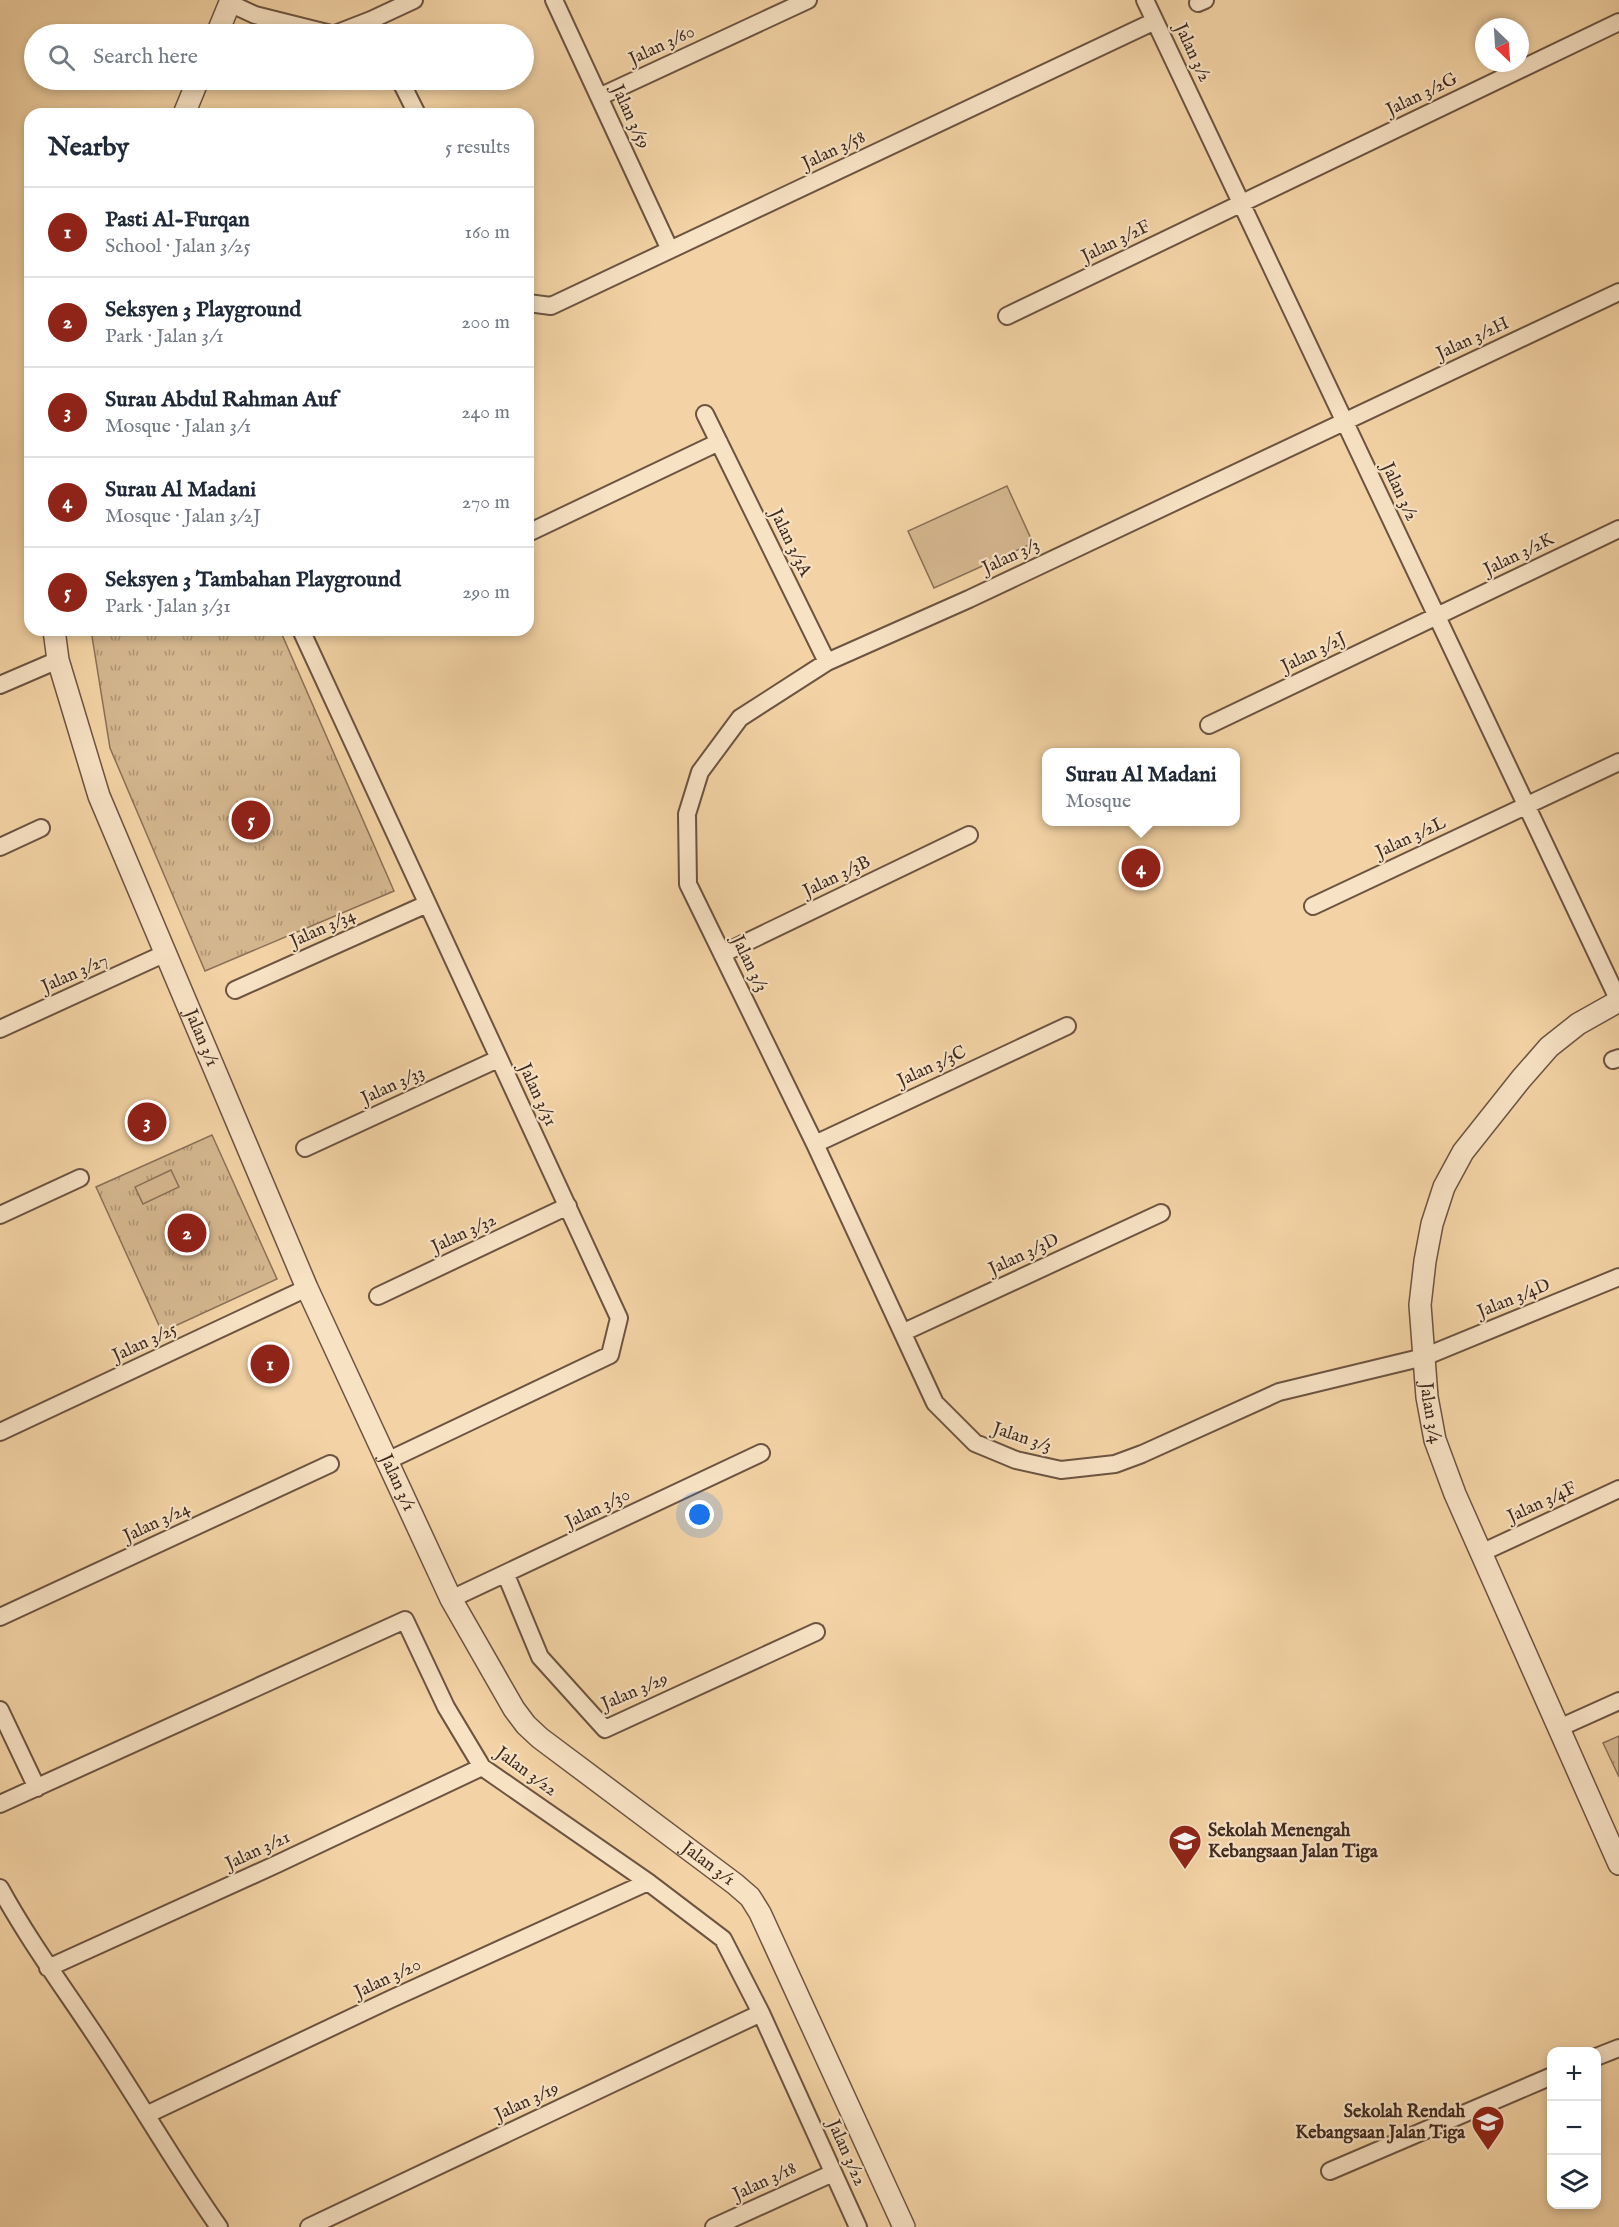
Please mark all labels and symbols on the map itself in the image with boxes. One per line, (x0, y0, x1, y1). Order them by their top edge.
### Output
street label: Jalan 3/2 (1168, 18, 1216, 86)
north arrow (1475, 18, 1529, 72)
street label: Jalan 3/60 (624, 21, 699, 72)
street label: Jalan 3/2G (1381, 68, 1462, 123)
street label: Jalan 3/59 (604, 79, 655, 153)
street label: Jalan 3/58 (797, 126, 869, 176)
street label: Jalan 3/2F (1076, 215, 1155, 269)
street label: Jalan 3/2H (1431, 312, 1513, 367)
street label: Jalan 3/2 (1375, 457, 1423, 525)
street label: Jalan 3/3A (763, 504, 817, 581)
street label: Jalan 3/2K (1478, 528, 1559, 583)
street label: Jalan 3/3 (977, 534, 1043, 581)
street label: Jalan 3/2J (1276, 627, 1351, 679)
pin: 5 (232, 798, 270, 842)
street label: Jalan 3/2L (1370, 812, 1450, 865)
pin: 4 (1122, 846, 1160, 890)
street label: Jalan 3/3B (798, 851, 875, 904)
street label: Jalan 3/34 (285, 904, 359, 954)
street label: Jalan 3/3 (725, 930, 773, 996)
street label: Jalan 3/27 (36, 949, 112, 1000)
street label: Jalan 3/1 (178, 1004, 224, 1070)
street label: Jalan 3/3C (892, 1041, 970, 1094)
street label: Jalan 3/31 (512, 1058, 562, 1130)
street label: Jalan 3/33 (356, 1061, 428, 1111)
pin: 3 (128, 1100, 166, 1144)
street label: Jalan 3/32 (426, 1209, 500, 1260)
pin: 2 (168, 1210, 207, 1256)
street label: Jalan 3/3D (983, 1229, 1063, 1282)
street label: Jalan 3/4D (1472, 1274, 1554, 1325)
street label: Jalan 3/25 (107, 1318, 181, 1369)
pin: 1 (250, 1342, 290, 1386)
street label: Jalan 3/4 (1414, 1379, 1447, 1446)
street label: Jalan 3/3 (988, 1417, 1054, 1458)
street label: Jalan 3/1 (373, 1449, 420, 1515)
street label: Jalan 3/4F (1502, 1477, 1581, 1530)
street label: Jalan 3/30 (560, 1483, 634, 1535)
street label: Jalan 3/24 (118, 1498, 194, 1549)
your location (685, 1500, 714, 1529)
street label: Jalan 3/29 (596, 1668, 672, 1717)
street label: Jalan 3/22 (489, 1741, 561, 1802)
place label: Sekolah Menengah Kebangsaan Jalan Tiga (1208, 1820, 1379, 1864)
school or university icon: Sekolah Menengah Kebangsaan Jalan Tiga (1167, 1823, 1203, 1870)
street label: Jalan 3/21 (220, 1826, 294, 1877)
street label: Jalan 3/1 (675, 1835, 739, 1891)
street label: Jalan 3/20 (349, 1954, 425, 2005)
street label: Jalan 3/19 (489, 2077, 563, 2128)
place label: Sekolah Rendah Kebangsaan Jalan Tiga (1295, 2101, 1466, 2145)
school or university icon: Sekolah Rendah Kebangsaan Jalan Tiga (1470, 2104, 1506, 2151)
street label: Jalan 3/22 (820, 2114, 871, 2190)
street label: Jalan 3/18 (728, 2157, 800, 2208)

